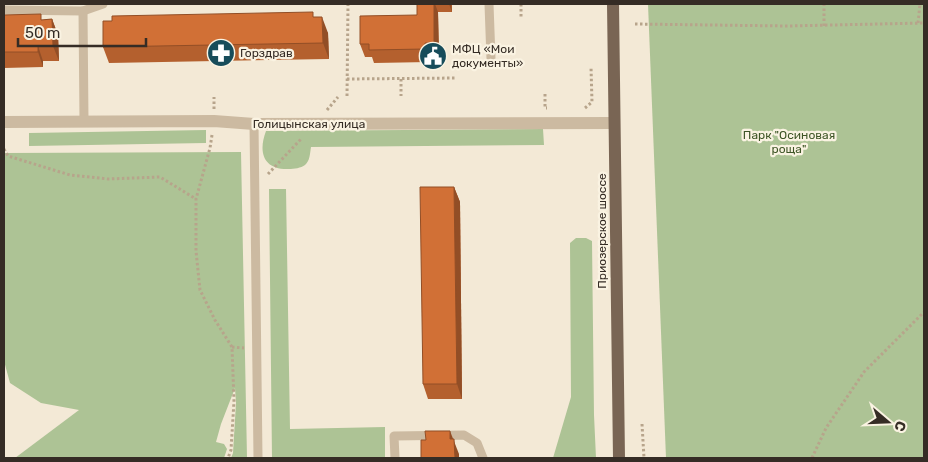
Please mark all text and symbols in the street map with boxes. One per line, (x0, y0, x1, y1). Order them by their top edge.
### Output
scale bar (18, 15, 145, 47)
text: 50 m (25, 24, 60, 42)
pharmacy icon: Горздрав (206, 38, 236, 68)
public building icon: МФЦ «Мои документы» (418, 41, 448, 71)
place label: МФЦ «Мои документы» (452, 42, 523, 70)
place label: Горздрав (240, 46, 293, 60)
street label: Голицынская улица (253, 117, 365, 131)
park label: Парк "Осиновая роща" (743, 128, 835, 156)
street label: Приозерское шоссе (595, 173, 609, 289)
north arrow (863, 397, 913, 447)
text: С (890, 419, 909, 434)

